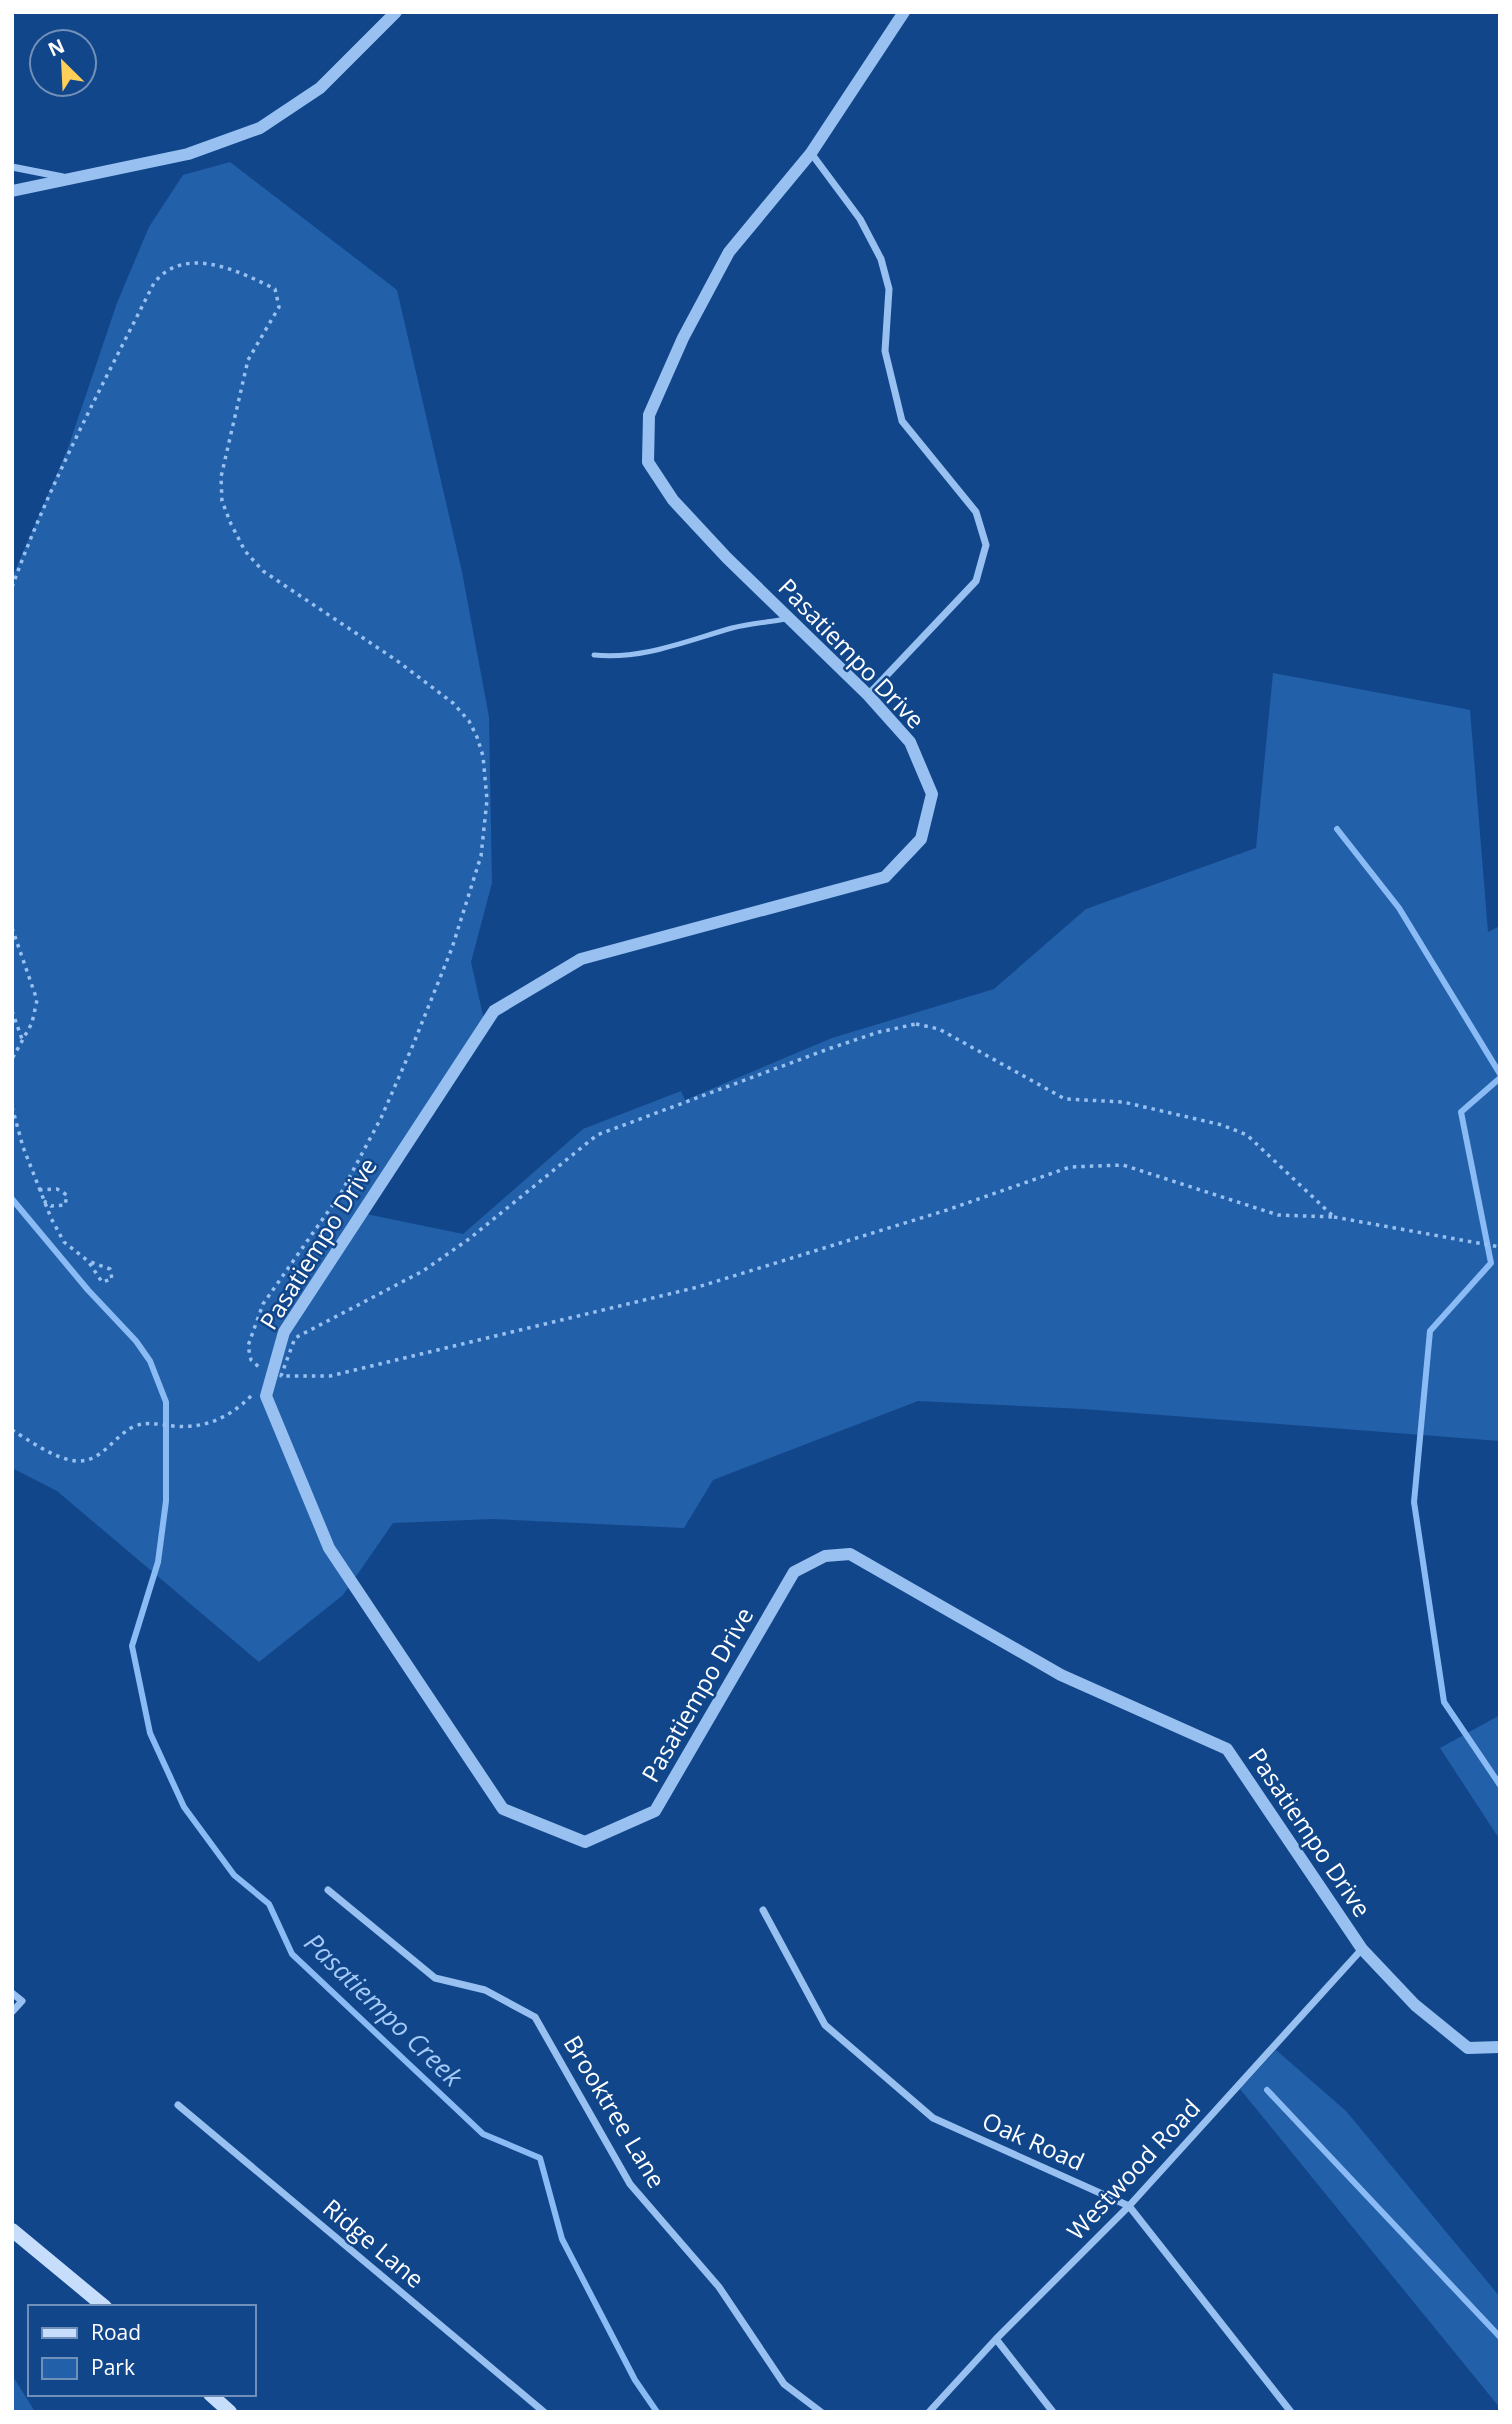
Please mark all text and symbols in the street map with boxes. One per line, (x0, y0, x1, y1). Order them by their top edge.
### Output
north arrow (28, 28, 98, 98)
text: N (44, 32, 68, 62)
street label: Pasatiempo Drive (772, 571, 932, 735)
street label: Pasatiempo Drive (252, 1151, 384, 1335)
street label: Pasatiempo Drive (633, 1601, 760, 1788)
street label: Pasatiempo Drive (1241, 1741, 1379, 1923)
water label: Pasatiempo Creek (297, 1925, 471, 2095)
street label: Brooktree Lane (557, 2029, 674, 2194)
street label: Westwood Road (1059, 2091, 1207, 2247)
street label: Oak Road (978, 2104, 1090, 2178)
street label: Ridge Lane (316, 2191, 431, 2295)
legend (28, 2305, 256, 2396)
text: Road (91, 2318, 141, 2346)
text: Park (91, 2353, 135, 2381)

